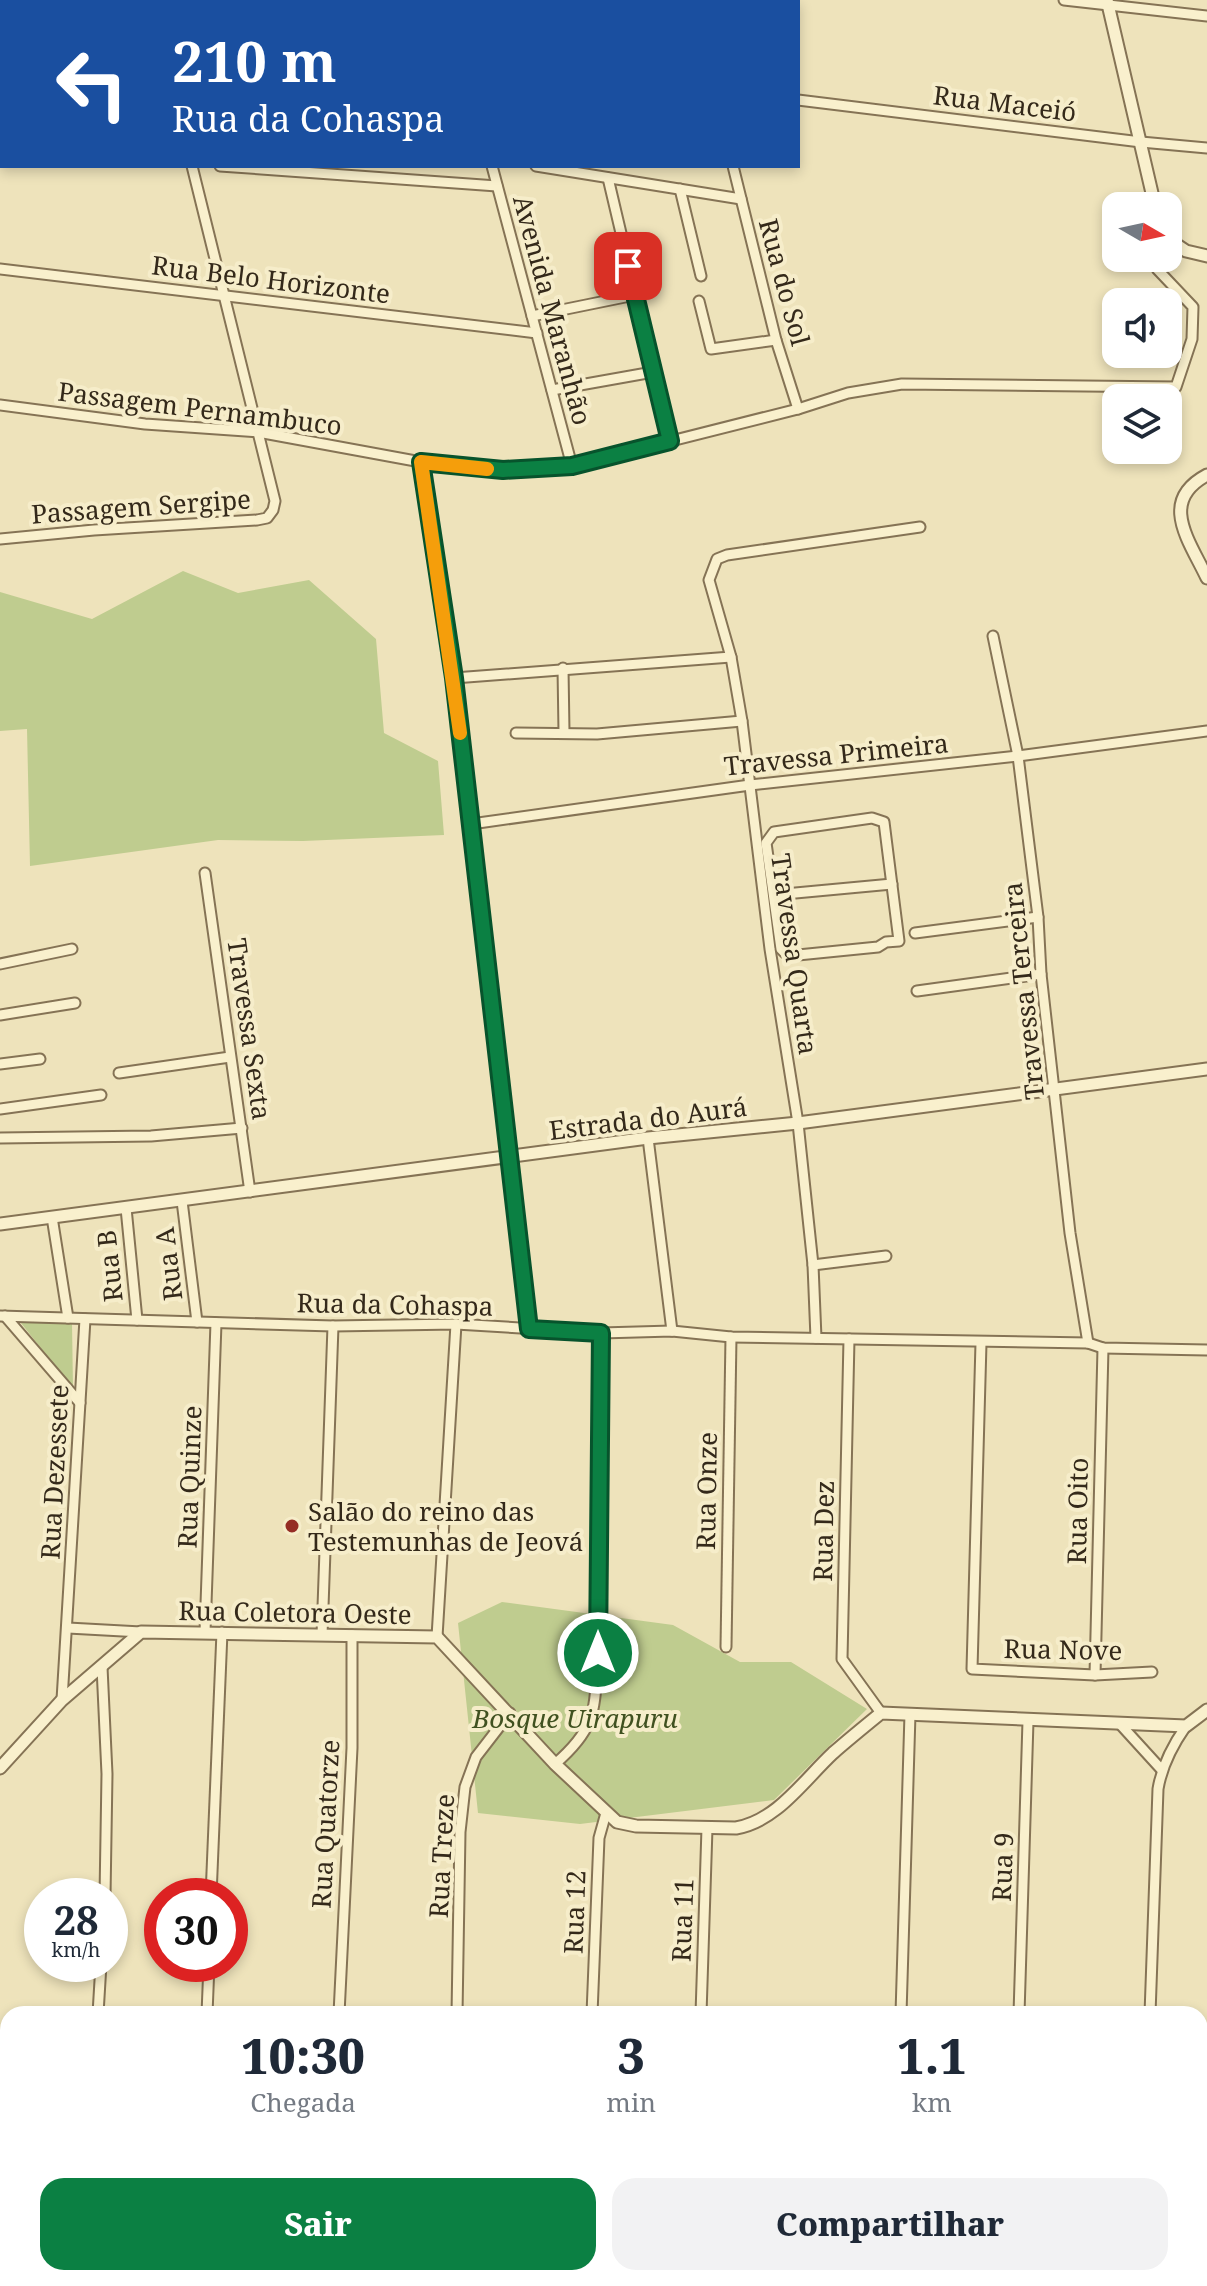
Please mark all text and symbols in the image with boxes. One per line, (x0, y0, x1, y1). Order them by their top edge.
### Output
text: 210 m (172, 22, 337, 98)
icon: left (40, 32, 144, 136)
street label: Rua Maceió (931, 76, 1079, 130)
text: Rua da Cohaspa (172, 94, 444, 143)
street label: Avenida Maranhão (505, 191, 601, 429)
north arrow (1102, 192, 1182, 272)
map controls (1102, 192, 1182, 464)
street label: Rua do Sol (751, 215, 819, 349)
pin (594, 232, 662, 300)
icon: arrive (606, 244, 650, 288)
street label: Rua Belo Horizonte (150, 247, 392, 311)
button: sound (1102, 288, 1182, 368)
street label: Passagem Pernambuco (56, 373, 344, 443)
button: layers (1102, 384, 1182, 464)
street label: Passagem Sergipe (30, 480, 252, 532)
street label: Travessa Primeira (722, 724, 950, 784)
street label: Travessa Quarta (763, 851, 827, 1057)
street label: Travessa Terceira (994, 881, 1052, 1101)
street label: Travessa Sexta (219, 936, 281, 1122)
street label: Estrada do Aurá (547, 1088, 749, 1148)
street label: Rua A (146, 1225, 190, 1303)
street label: Rua B (87, 1228, 131, 1304)
street label: Rua da Cohaspa (296, 1284, 494, 1324)
street label: Rua Dezessete (31, 1383, 77, 1561)
street label: Rua Quinze (169, 1405, 209, 1549)
street label: Rua Onze (687, 1432, 725, 1550)
street label: Rua Oito (1058, 1457, 1096, 1565)
street label: Rua Dez (804, 1480, 842, 1582)
place label: Salão do reino das Testemunhas de Jeová (308, 1493, 583, 1559)
marker: Salão do reino das Testemunhas de Jeová (283, 1517, 301, 1535)
street label: Rua Coletora Oeste (178, 1592, 412, 1632)
position arrow (556, 1611, 640, 1695)
street label: Rua Nove (1003, 1630, 1123, 1668)
park label: Bosque Uirapuru (471, 1700, 678, 1736)
street label: Rua Quatorze (303, 1739, 347, 1909)
street label: Rua Treze (420, 1793, 462, 1919)
street label: Rua 9 (983, 1832, 1021, 1902)
street label: Rua 12 (555, 1869, 593, 1955)
street label: Rua 11 (663, 1877, 701, 1963)
speed limit sign: 30 (144, 1878, 248, 1982)
text: 28 (53, 1892, 99, 1947)
text: km/h (51, 1936, 101, 1963)
text: 10:30 (241, 2023, 365, 2088)
text: 3 (618, 2023, 645, 2088)
text: 1.1 (897, 2023, 967, 2088)
text: Chegada (250, 2084, 356, 2120)
text: min (606, 2084, 656, 2120)
text: km (912, 2084, 952, 2120)
button: Sair (40, 2178, 596, 2270)
button: Compartilhar (612, 2178, 1168, 2270)

